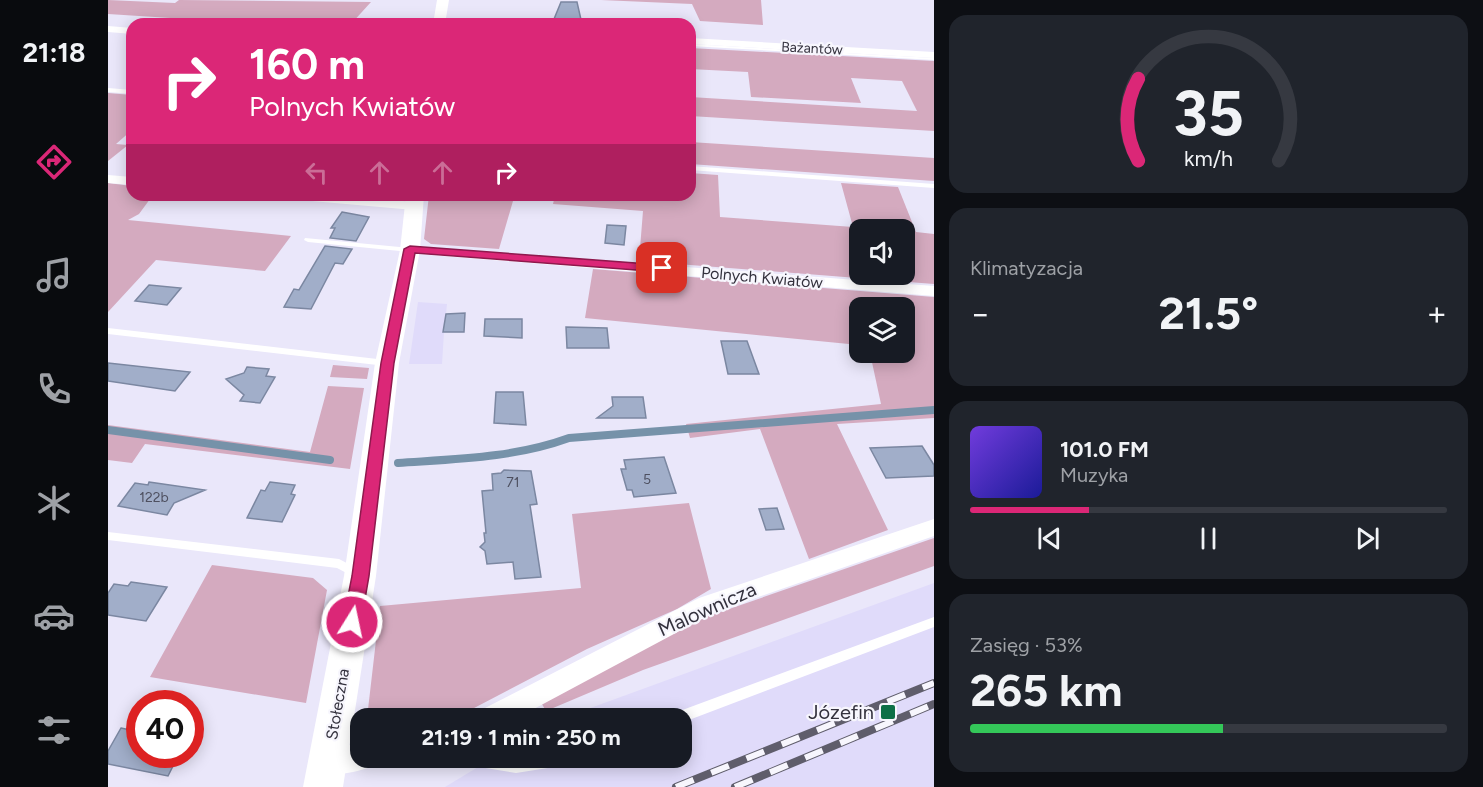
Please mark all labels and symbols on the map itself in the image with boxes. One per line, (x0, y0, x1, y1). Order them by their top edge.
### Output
street label: Bażantów (781, 38, 843, 59)
pin (636, 242, 687, 293)
street label: Polnych Kwiatów (700, 263, 824, 292)
house number: 5 (643, 471, 651, 488)
house number: 71 (506, 474, 520, 491)
house number: 122b (139, 489, 169, 506)
street label: Malownicza (654, 577, 760, 641)
position arrow (320, 590, 384, 654)
street label: Stołeczna (322, 667, 353, 741)
speed limit sign: 40 (126, 690, 204, 768)
place label: Józefin (808, 700, 874, 724)
marker: Józefin (879, 703, 897, 721)

